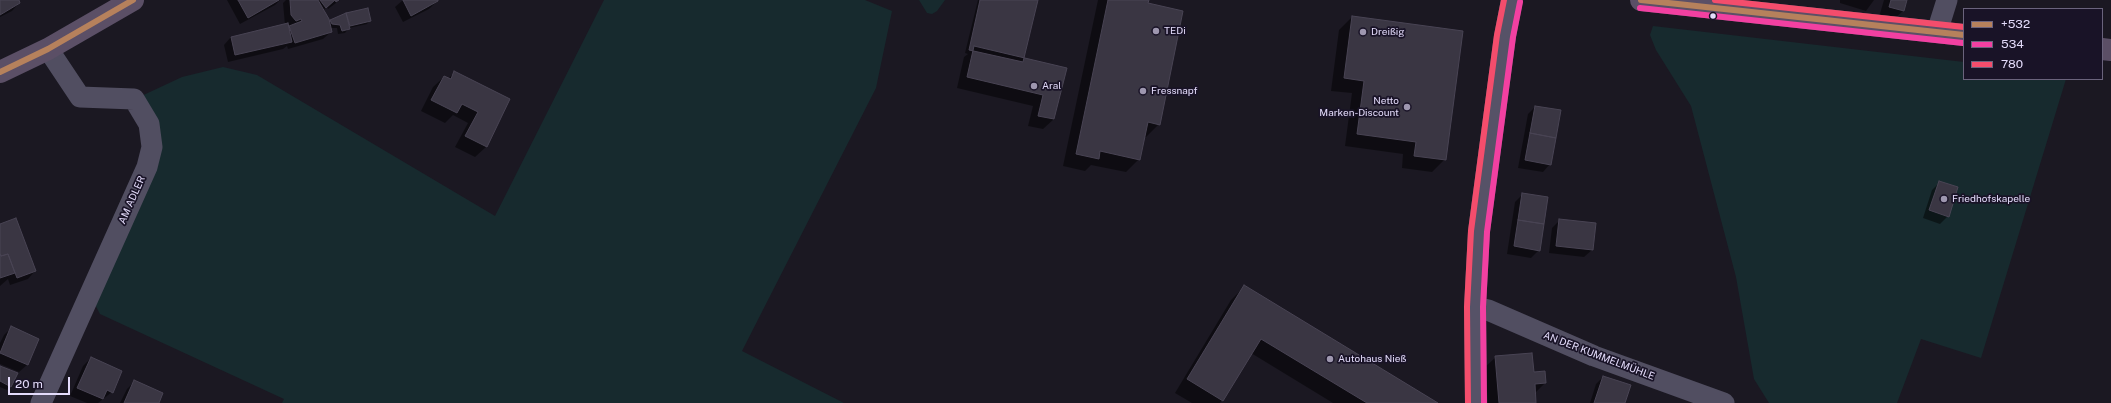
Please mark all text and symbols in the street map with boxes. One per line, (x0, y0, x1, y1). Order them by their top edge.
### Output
legend (1963, 8, 2103, 80)
unlabelled marker (1708, 11, 1718, 21)
text: +532 (2001, 17, 2030, 31)
place label: TEDi (1164, 25, 1186, 37)
marker: TEDi (1151, 26, 1161, 36)
place label: Dreißig (1371, 26, 1405, 38)
marker: Dreißig (1358, 27, 1368, 37)
text: 534 (2001, 37, 2024, 51)
text: 780 (2001, 57, 2023, 71)
place label: Aral (1042, 80, 1061, 92)
marker: Aral (1029, 81, 1039, 91)
place label: Fressnapf (1151, 85, 1198, 97)
marker: Fressnapf (1138, 86, 1148, 96)
place label: Netto Marken-Discount (1319, 95, 1399, 118)
marker: Netto Marken-Discount (1402, 102, 1412, 112)
street label: AM ADLER (116, 174, 148, 226)
place label: Friedhofskapelle (1952, 193, 2030, 205)
marker: Friedhofskapelle (1939, 194, 1949, 204)
street label: AN DER KUMMELMÜHLE (1542, 329, 1656, 383)
place label: Autohaus Nieß (1338, 353, 1406, 365)
marker: Autohaus Nieß (1325, 354, 1335, 364)
scale bar (10, 369, 72, 395)
text: 20 m (15, 377, 43, 391)

